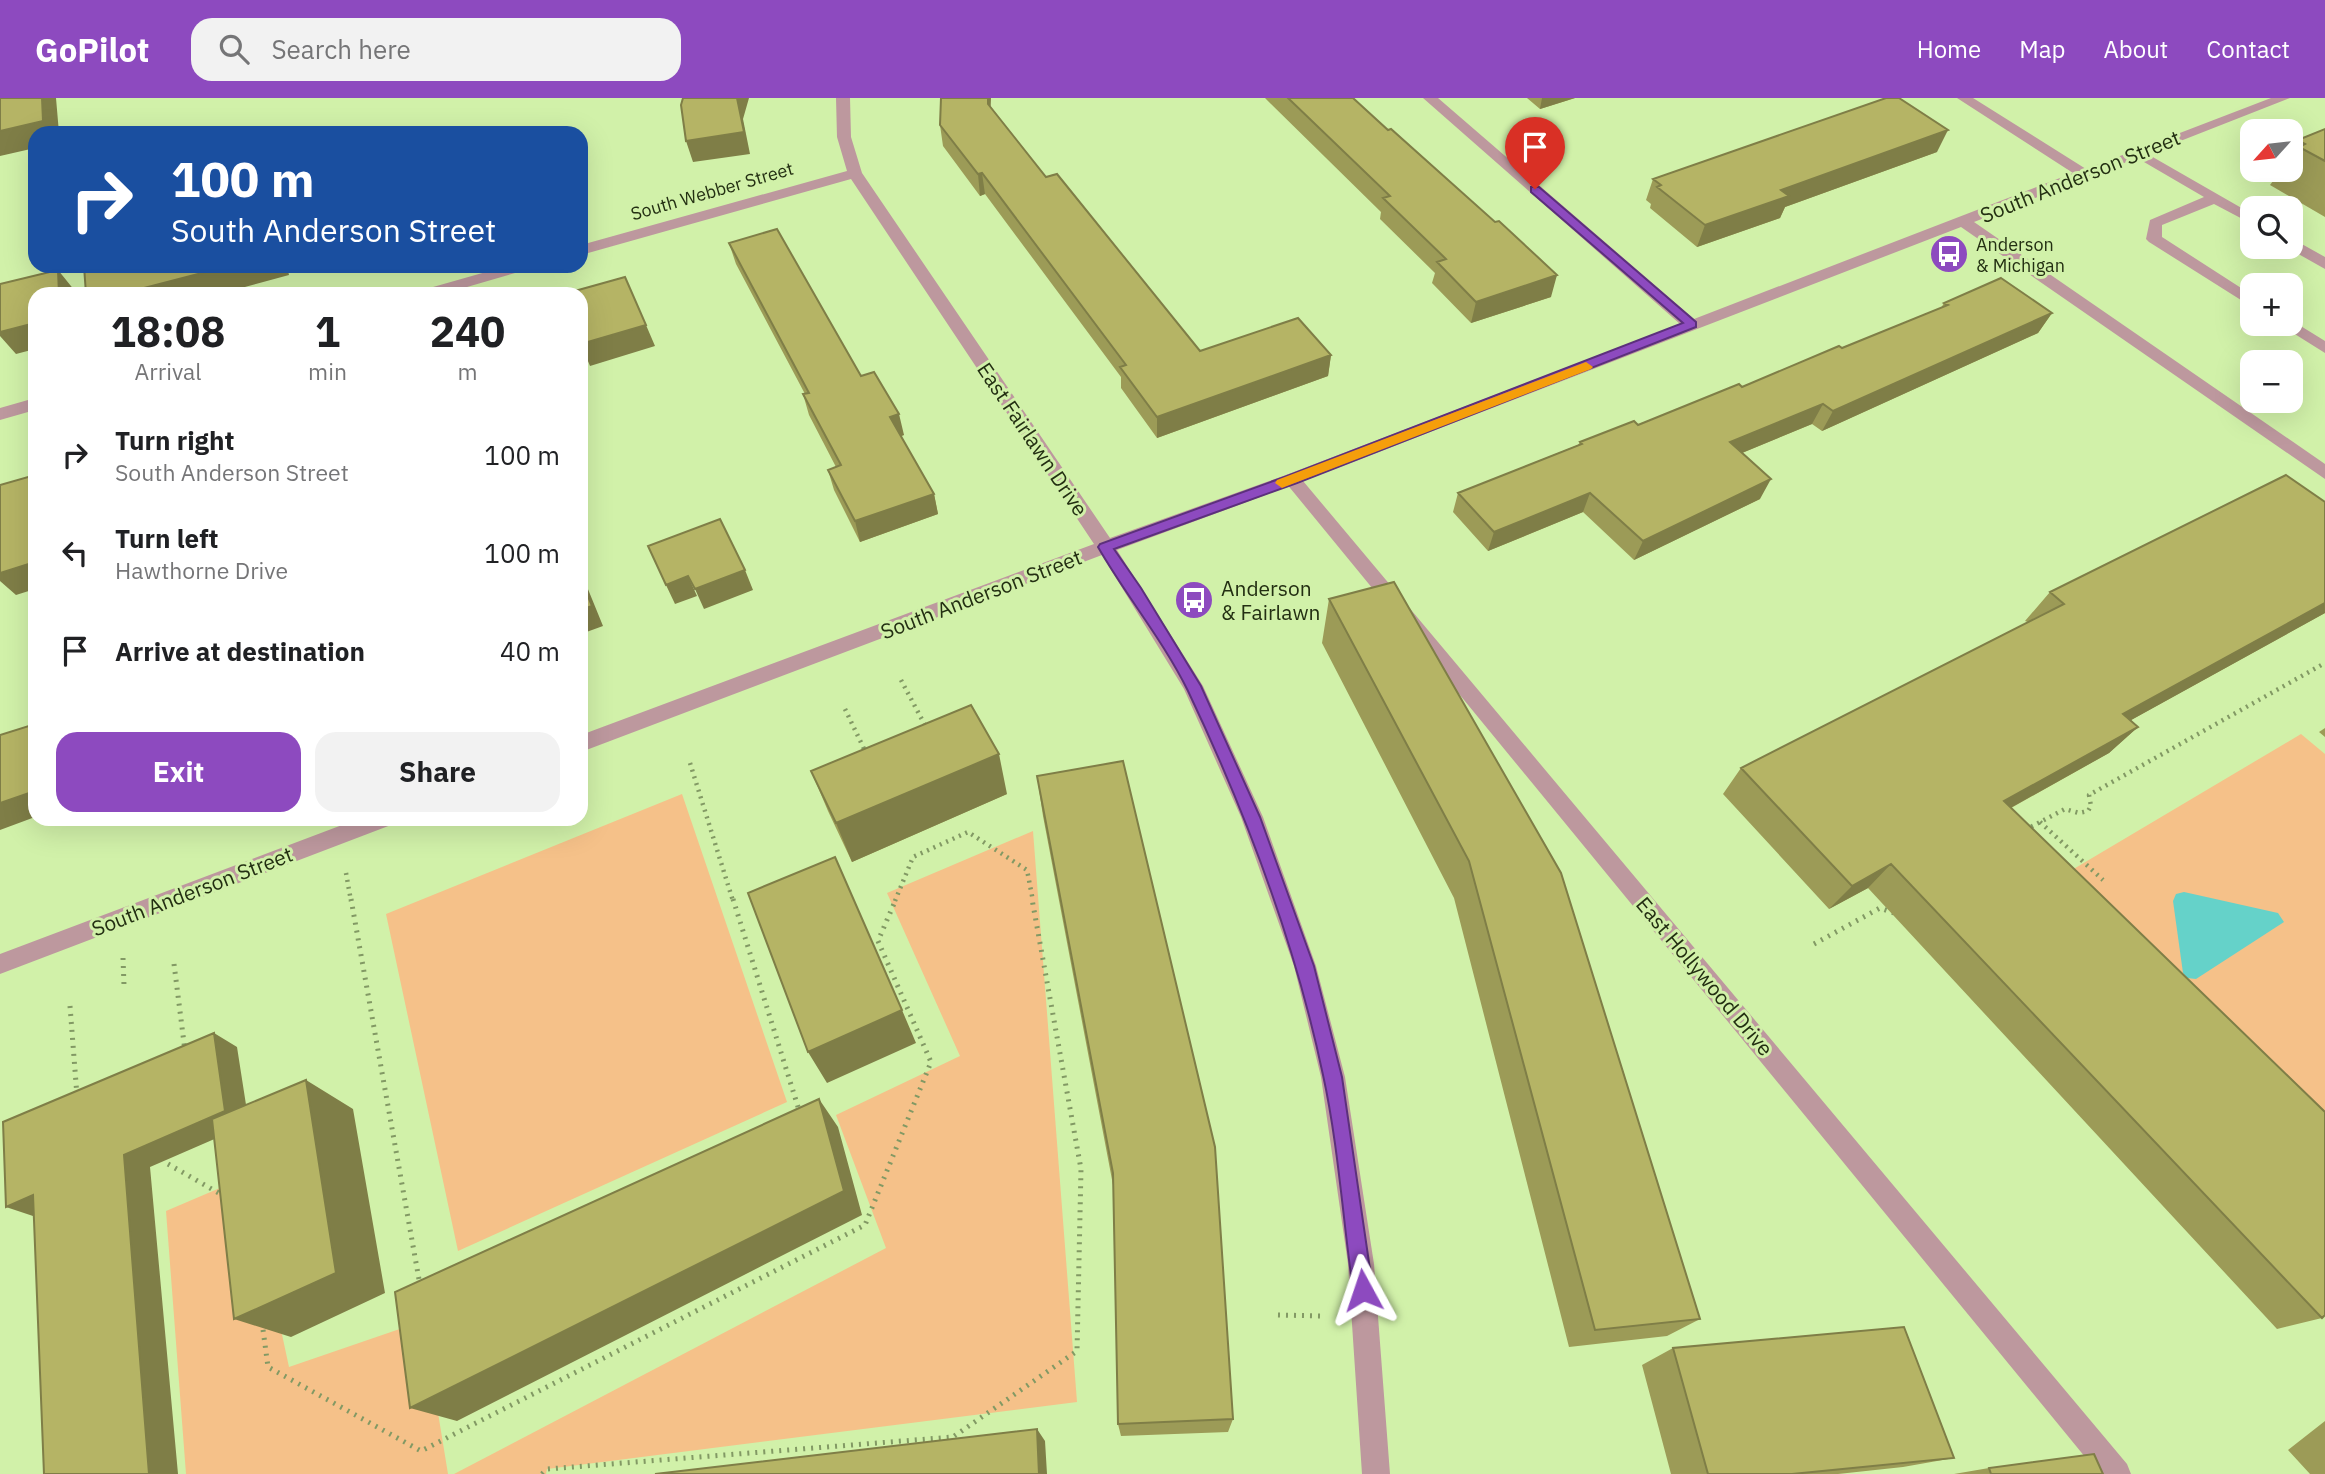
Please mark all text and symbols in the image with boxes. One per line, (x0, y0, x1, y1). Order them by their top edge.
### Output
search box (191, 18, 681, 81)
text: GoPilot (35, 28, 149, 71)
icon: search (215, 30, 253, 68)
text: Search here (271, 32, 411, 66)
text: Home (1917, 33, 1981, 65)
text: Map (2019, 33, 2065, 65)
text: About (2103, 33, 2168, 65)
text: Contact (2206, 33, 2290, 65)
pin (1505, 117, 1565, 189)
north arrow (2240, 119, 2303, 182)
map controls (2240, 119, 2303, 413)
street label: South Anderson Street (1976, 123, 2184, 229)
icon: arrive (1516, 128, 1554, 166)
text: 100 m (171, 147, 315, 210)
icon: right (56, 154, 147, 245)
street label: South Webber Street (628, 157, 796, 225)
button: search (2240, 196, 2303, 259)
text: South Anderson Street (171, 209, 496, 251)
bus stop icon: Anderson & Michigan (1928, 233, 1970, 275)
place label: Anderson & Michigan (1976, 233, 2065, 277)
button: + (2240, 273, 2303, 336)
text: 18:08 (111, 304, 225, 359)
text: 1 (315, 304, 340, 359)
text: 240 (430, 304, 505, 359)
button: − (2240, 350, 2303, 413)
text: Arrival (135, 356, 202, 386)
text: min (308, 356, 347, 386)
text: m (457, 356, 478, 386)
street label: East Fairlawn Drive (971, 357, 1095, 521)
text: Turn right (115, 423, 234, 457)
icon: right (56, 436, 94, 474)
text: 100 m (484, 438, 560, 472)
text: South Anderson Street (115, 457, 349, 487)
text: Turn left (115, 521, 218, 555)
icon: left (56, 534, 94, 572)
text: 100 m (484, 536, 560, 570)
street label: South Anderson Street (876, 543, 1086, 645)
text: Hawthorne Drive (115, 555, 288, 585)
place label: Anderson & Fairlawn (1221, 574, 1321, 626)
bus stop icon: Anderson & Fairlawn (1173, 579, 1215, 621)
icon: arrive (56, 632, 94, 670)
text: Arrive at destination (115, 634, 365, 668)
text: 40 m (500, 634, 560, 668)
button: Exit (56, 732, 301, 812)
button: Share (315, 732, 560, 812)
street label: South Anderson Street (87, 840, 297, 942)
street label: East Hollywood Drive (1630, 891, 1780, 1061)
position arrow (1326, 1253, 1400, 1327)

